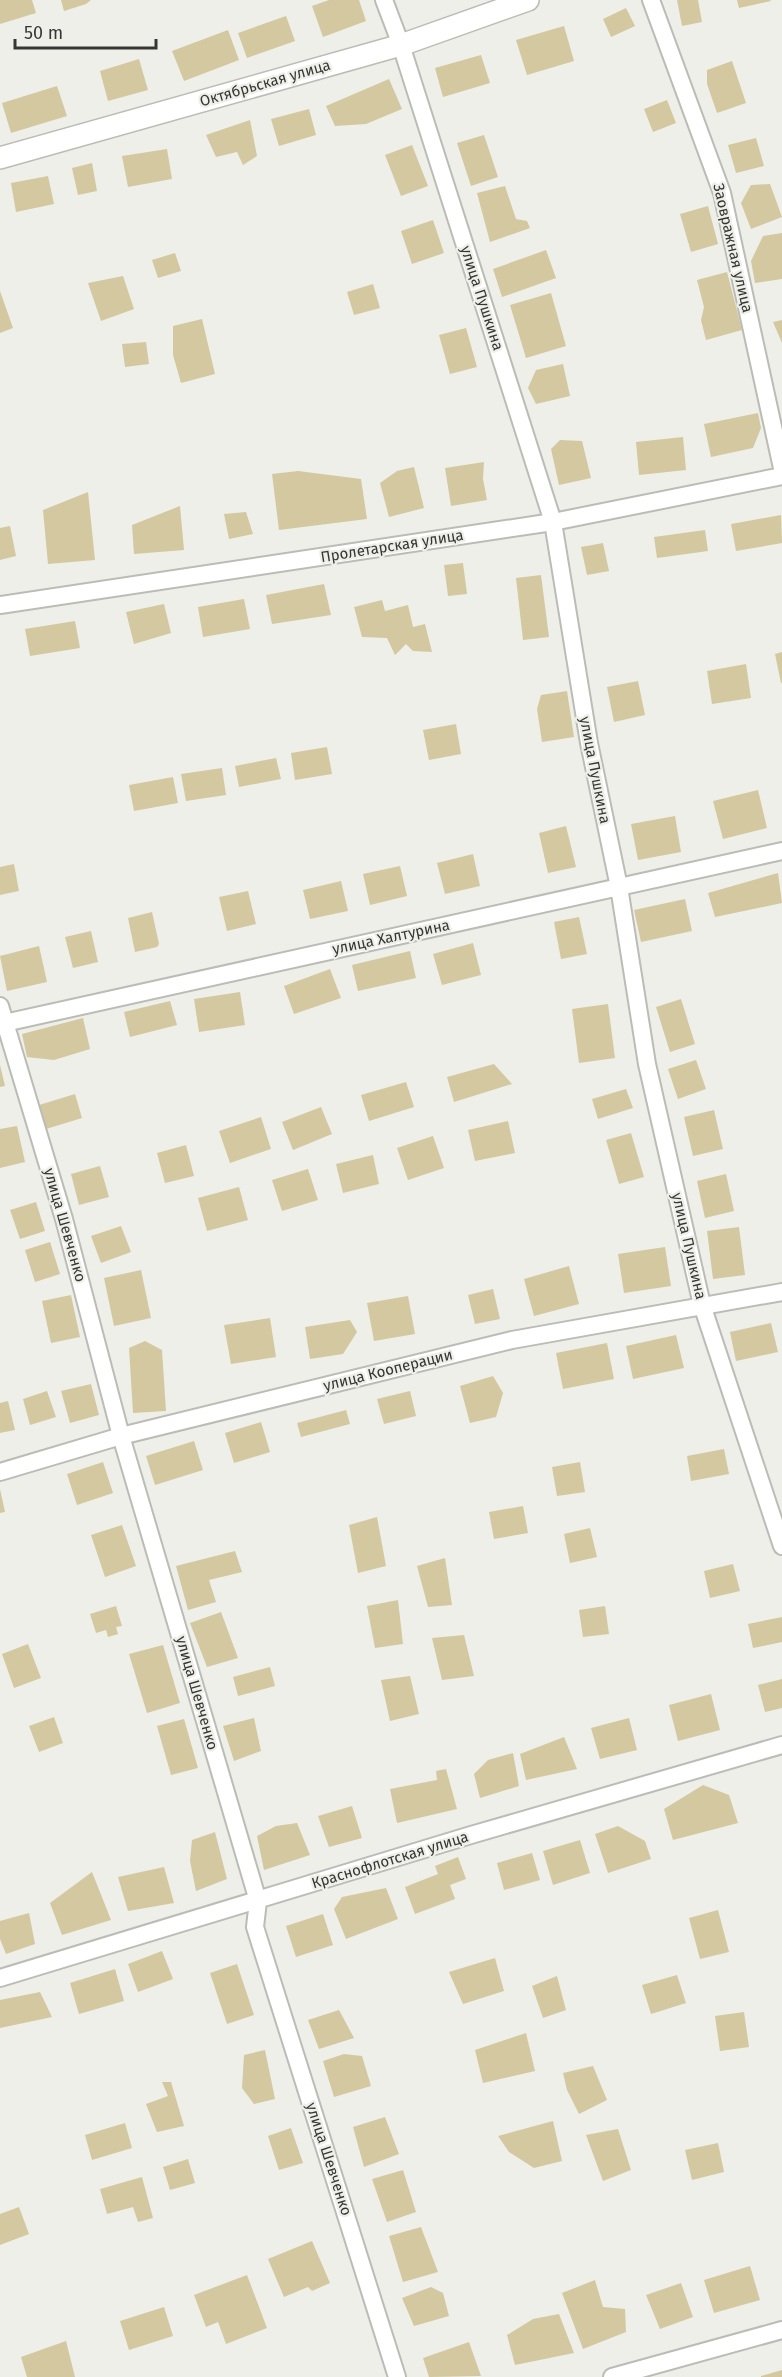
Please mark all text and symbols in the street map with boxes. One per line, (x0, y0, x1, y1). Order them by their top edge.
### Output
scale bar (15, 12, 156, 50)
text: 50 m (24, 22, 63, 44)
street label: Октябрьская улица (198, 56, 332, 110)
street label: Заовражная улица (709, 182, 757, 314)
street label: улица Пушкина (457, 243, 507, 353)
street label: Пролетарская улица (319, 526, 465, 566)
street label: улица Пушкина (576, 715, 614, 825)
street label: улица Халтурина (331, 916, 451, 958)
street label: улица Шевченко (40, 1166, 90, 1284)
street label: улица Пушкина (668, 1191, 710, 1301)
street label: улица Кооперации (321, 1345, 455, 1395)
street label: улица Шевченко (172, 1634, 222, 1752)
street label: Краснофлотская улица (309, 1828, 471, 1892)
street label: улица Шевченко (302, 2100, 356, 2218)

